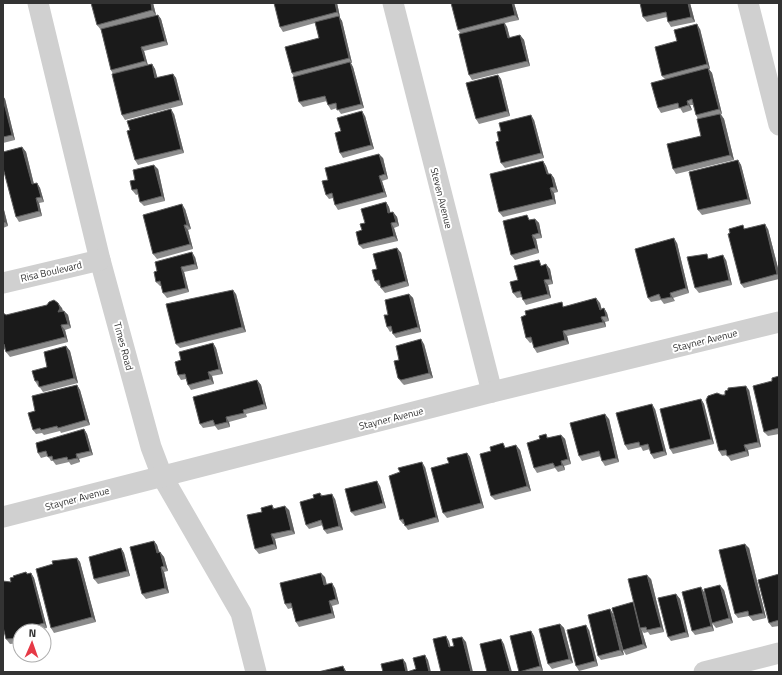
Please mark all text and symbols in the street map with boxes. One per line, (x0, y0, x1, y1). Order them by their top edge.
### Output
street label: Steven Avenue (427, 166, 456, 230)
street label: Risa Boulevard (19, 257, 83, 286)
street label: Times Road (110, 320, 137, 372)
street label: Stayner Avenue (671, 325, 739, 356)
street label: Stayner Avenue (357, 403, 425, 434)
street label: Stayner Avenue (43, 483, 111, 514)
north arrow (12, 623, 52, 663)
text: N (28, 625, 36, 641)

